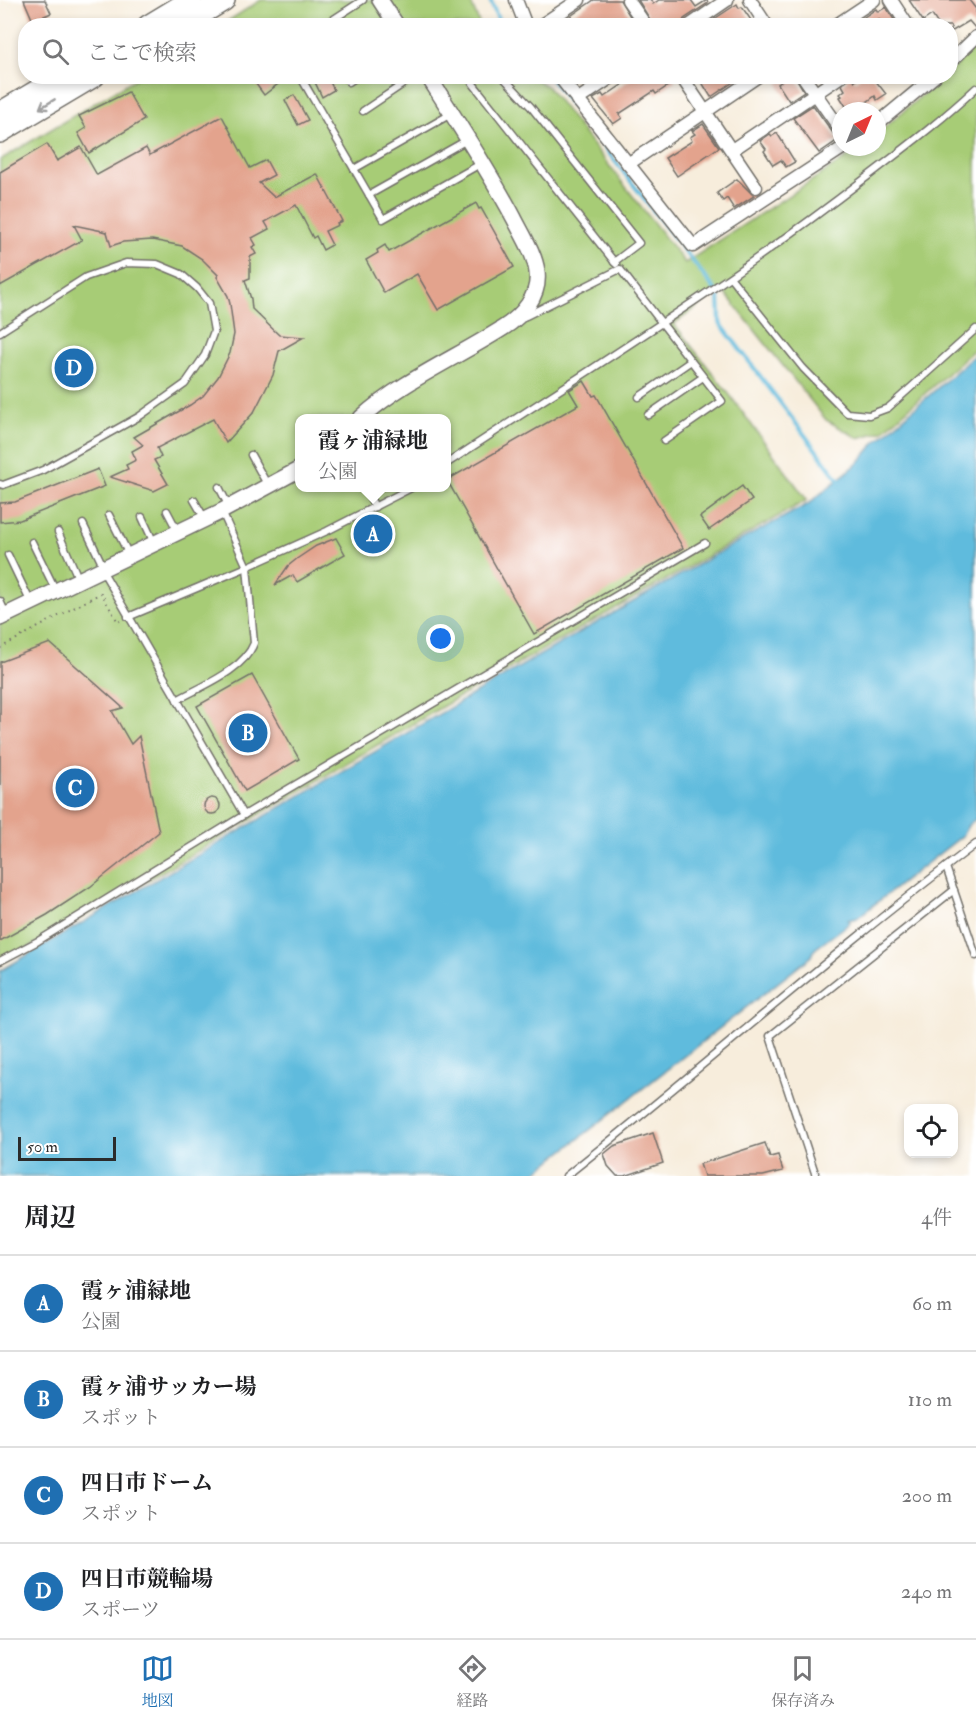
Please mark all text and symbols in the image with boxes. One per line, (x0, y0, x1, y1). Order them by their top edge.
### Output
search box (18, 18, 958, 84)
icon: search (39, 35, 72, 68)
text: ここで検索 (87, 39, 197, 67)
one-way arrow (39, 99, 56, 111)
north arrow (832, 102, 886, 156)
pin: D (54, 346, 94, 391)
popup (295, 414, 451, 492)
text: 霞ヶ浦緑地 (318, 427, 428, 455)
text: 公園 (318, 459, 358, 484)
pin: A (354, 512, 392, 556)
your location (426, 624, 455, 653)
pin: B (228, 710, 268, 756)
pin: C (56, 766, 94, 810)
map controls (904, 1104, 958, 1158)
button: locate (904, 1104, 958, 1158)
scale bar (18, 1134, 116, 1162)
text: 50 m (27, 1137, 58, 1157)
text: 周辺 (24, 1202, 76, 1234)
text: 4件 (921, 1205, 952, 1230)
text: 霞ヶ浦緑地 (81, 1277, 191, 1305)
text: A (37, 1291, 50, 1316)
text: 60 m (912, 1291, 952, 1316)
text: 公園 (81, 1309, 121, 1334)
text: 霞ヶ浦サッカー場 (81, 1373, 257, 1401)
text: B (37, 1387, 50, 1412)
text: 110 m (908, 1387, 952, 1412)
text: スポット (81, 1405, 161, 1430)
text: 四日市ドーム (81, 1469, 213, 1497)
text: C (36, 1483, 51, 1508)
text: 200 m (902, 1483, 952, 1508)
text: スポット (81, 1501, 161, 1526)
text: 四日市競輪場 (81, 1565, 213, 1593)
text: D (35, 1579, 52, 1604)
text: 240 m (901, 1579, 952, 1604)
text: スポーツ (81, 1597, 160, 1622)
tab: 地図 (141, 1652, 174, 1711)
tab: 経路 (456, 1652, 489, 1711)
tab: 保存済み (771, 1652, 835, 1711)

